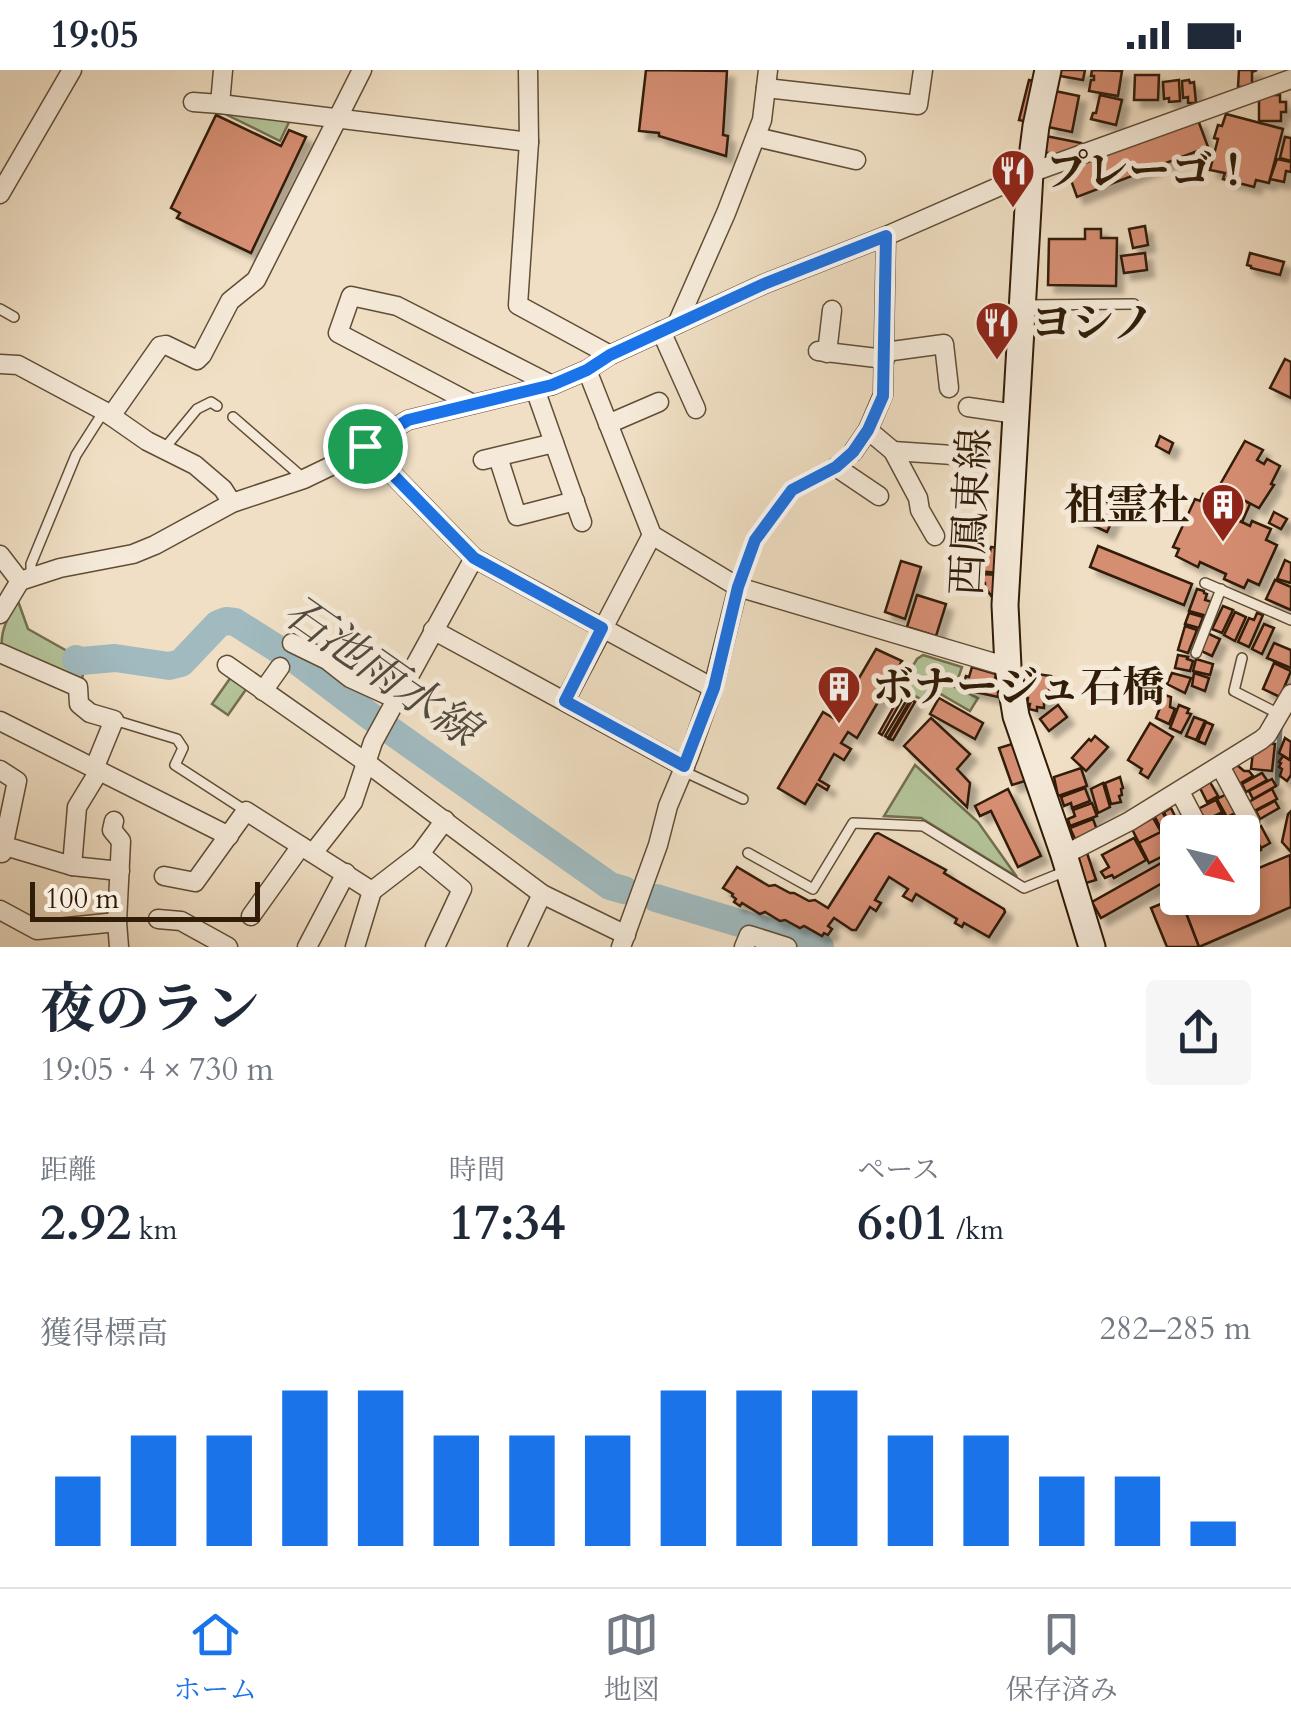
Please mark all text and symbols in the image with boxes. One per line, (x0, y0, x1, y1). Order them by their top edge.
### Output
text: 19:05 (50, 9, 139, 61)
place label: プレーゴ！ (1046, 143, 1254, 200)
restaurant icon: プレーゴ！ (990, 148, 1036, 209)
place label: ヨシノ (1030, 295, 1154, 352)
restaurant icon: ヨシノ (974, 300, 1020, 361)
pin (323, 404, 408, 489)
icon: arrive (338, 419, 393, 474)
street label: 西鳳東線 (938, 427, 1004, 597)
place label: 祖霊社 (1064, 477, 1190, 534)
building icon: 祖霊社 (1200, 482, 1246, 543)
water label: 石池雨水線 (271, 581, 495, 763)
place label: ボナージュ石橋 (872, 659, 1164, 716)
building icon: ボナージュ石橋 (816, 664, 862, 725)
north arrow (1160, 815, 1260, 915)
map controls (1160, 815, 1260, 915)
scale bar (30, 877, 260, 921)
text: 100 m (45, 880, 119, 918)
text: 夜のラン (40, 973, 260, 1047)
button: share (1146, 980, 1251, 1085)
text: 19:05 · 4 × 730 m (40, 1048, 274, 1092)
text: 距離 (40, 1151, 96, 1189)
text: 時間 (449, 1151, 505, 1189)
text: ペース (857, 1151, 940, 1189)
text: 2.92 (40, 1189, 131, 1257)
text: 17:34 (449, 1189, 566, 1257)
text: 6:01 (857, 1189, 949, 1257)
text: km (131, 1211, 178, 1249)
text: /km (949, 1211, 1004, 1249)
text: 282–285 m (1099, 1307, 1251, 1351)
text: 獲得標高 (40, 1312, 168, 1356)
tab: ホーム (173, 1607, 257, 1709)
tab: 地図 (603, 1607, 660, 1709)
tab: 保存済み (1006, 1607, 1118, 1709)

